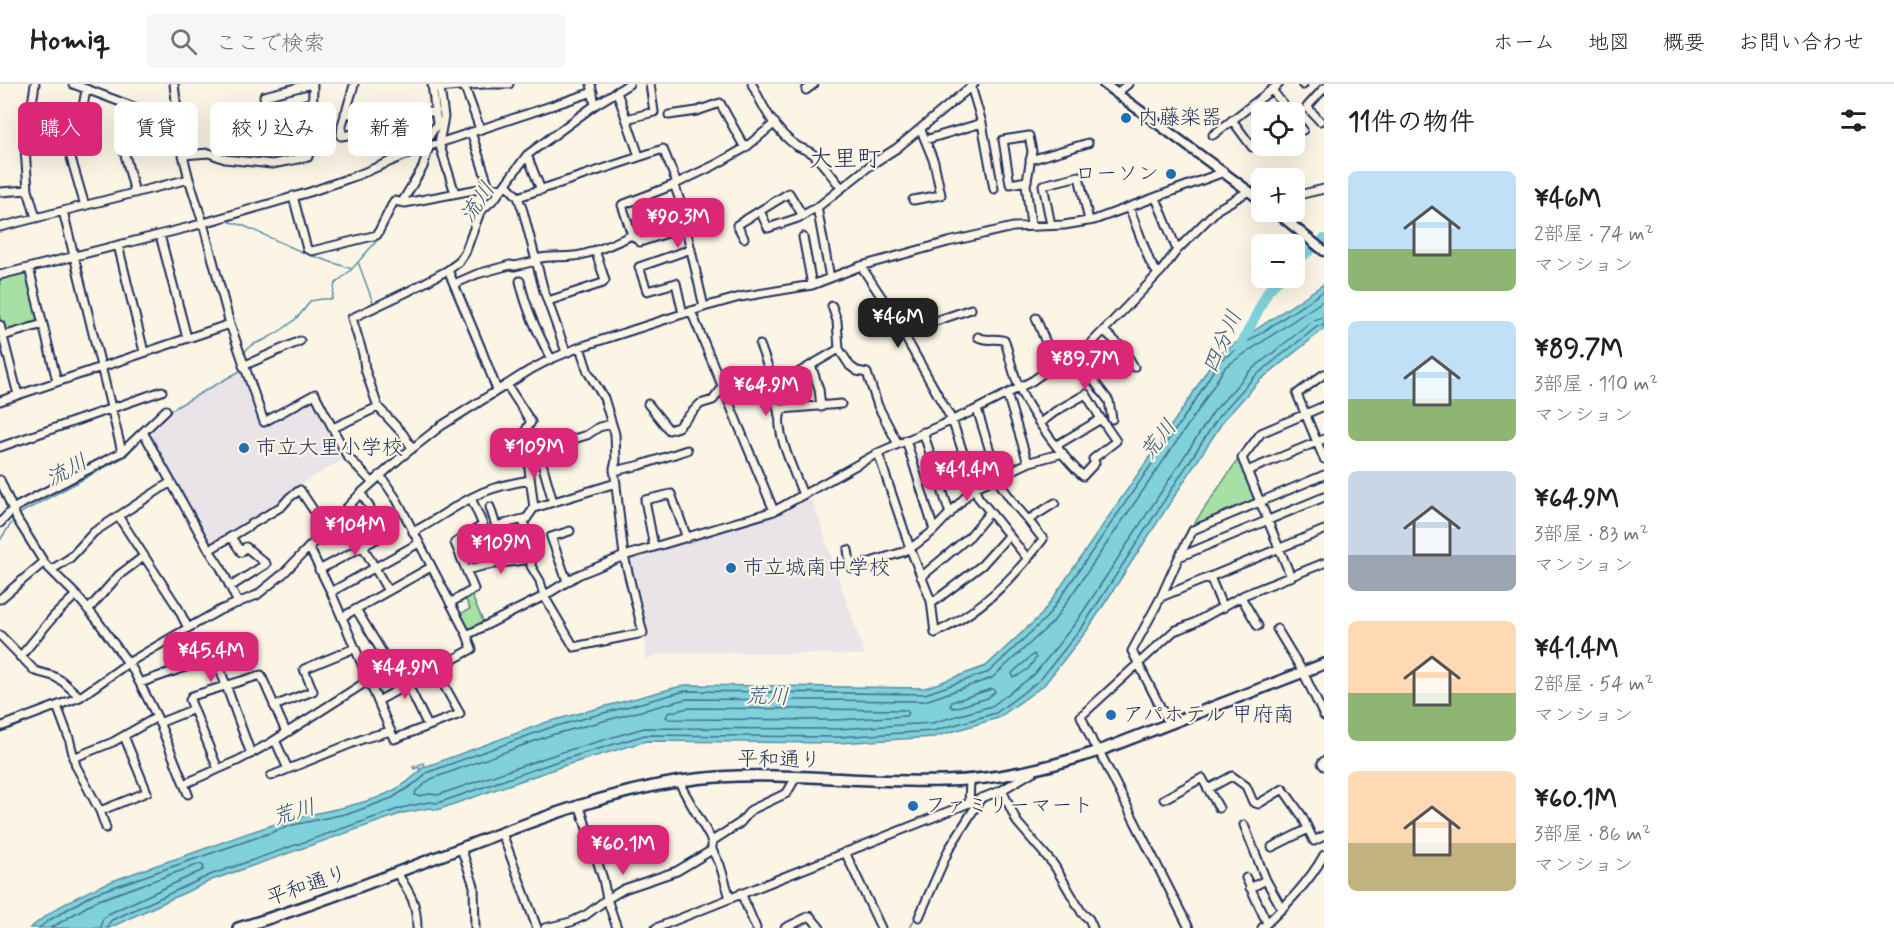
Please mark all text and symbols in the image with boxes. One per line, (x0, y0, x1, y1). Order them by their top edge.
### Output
search box (146, 14, 566, 68)
text: Homiq (30, 23, 110, 60)
icon: search (167, 25, 200, 58)
text: ホーム (1493, 29, 1555, 57)
text: 地図 (1588, 29, 1630, 57)
text: 概要 (1663, 29, 1705, 57)
text: お問い合わせ (1738, 29, 1864, 57)
text: ここで検索 (215, 30, 325, 58)
chip: 購入 (18, 102, 102, 156)
chip: 賃貸 (114, 102, 198, 156)
chip: 絞り込み (210, 102, 336, 156)
chip: 新着 (348, 102, 432, 156)
map controls (1251, 102, 1305, 288)
button: locate (1251, 102, 1305, 156)
place label: 内藤楽器 (1138, 104, 1222, 132)
icon: filters (1837, 104, 1870, 137)
text: 11件の物件 (1348, 106, 1475, 140)
marker: 内藤楽器 (1119, 111, 1133, 125)
district label: 大里町 (809, 144, 881, 175)
place label: ローソン (1075, 160, 1159, 188)
marker: ローソン (1164, 167, 1178, 181)
button: + (1251, 168, 1305, 222)
water label: 流川 (454, 177, 502, 229)
text: ¥46M (1534, 183, 1601, 217)
icon: home (1396, 195, 1468, 267)
pin: ¥90.3M (629, 198, 727, 249)
text: ¥90.3M (646, 204, 710, 231)
text: 2部屋 · 74 m² (1534, 221, 1654, 248)
button: − (1251, 234, 1305, 288)
text: マンション (1534, 252, 1633, 279)
pin: ¥46M (862, 298, 934, 349)
text: ¥46M (872, 304, 924, 331)
water label: 四分川 (1197, 306, 1249, 378)
text: ¥89.7M (1534, 333, 1623, 367)
pin: ¥89.7M (1036, 340, 1134, 391)
icon: home (1396, 345, 1468, 417)
text: ¥89.7M (1051, 346, 1119, 373)
pin: ¥64.9M (717, 366, 815, 417)
text: 3部屋 · 110 m² (1534, 371, 1658, 398)
text: ¥64.9M (733, 372, 799, 399)
text: マンション (1534, 402, 1633, 429)
water label: 荒川 (1134, 414, 1184, 466)
pin: ¥109M (492, 428, 576, 479)
place label: 市立大里小学校 (256, 434, 403, 462)
text: ¥109M (504, 434, 564, 461)
marker: 市立大里小学校 (237, 441, 251, 455)
water label: 流川 (41, 448, 93, 494)
pin: ¥41.4M (918, 451, 1016, 502)
text: ¥41.4M (934, 457, 1000, 484)
text: ¥64.9M (1534, 483, 1619, 517)
icon: home (1396, 495, 1468, 567)
pin: ¥104M (313, 506, 397, 557)
text: ¥104M (324, 512, 386, 539)
text: 3部屋 · 83 m² (1534, 521, 1648, 548)
pin: ¥109M (459, 524, 543, 575)
text: ¥109M (471, 530, 531, 557)
text: マンション (1534, 552, 1633, 579)
place label: 市立城南中学校 (743, 554, 890, 582)
marker: 市立城南中学校 (724, 561, 738, 575)
pin: ¥45.4M (162, 632, 260, 683)
text: ¥41.4M (1534, 633, 1619, 667)
text: ¥45.4M (177, 638, 245, 665)
icon: home (1396, 645, 1468, 717)
pin: ¥44.9M (356, 649, 454, 700)
text: ¥44.9M (372, 655, 438, 682)
text: 2部屋 · 54 m² (1534, 671, 1654, 698)
water label: 荒川 (745, 682, 789, 712)
place label: アパホテル 甲府南 (1123, 701, 1295, 729)
text: マンション (1534, 702, 1633, 729)
marker: アパホテル 甲府南 (1104, 708, 1118, 722)
street label: 平和通り (737, 745, 821, 775)
text: ¥60.1M (1534, 783, 1617, 817)
place label: ファミリーマート (925, 792, 1093, 820)
water label: 荒川 (269, 793, 319, 833)
icon: home (1396, 795, 1468, 867)
marker: ファミリーマート (906, 799, 920, 813)
text: 3部屋 · 86 m² (1534, 821, 1651, 848)
pin: ¥60.1M (574, 825, 672, 876)
text: ¥60.1M (591, 831, 655, 858)
text: マンション (1534, 852, 1633, 879)
street label: 平和通り (263, 859, 351, 913)

